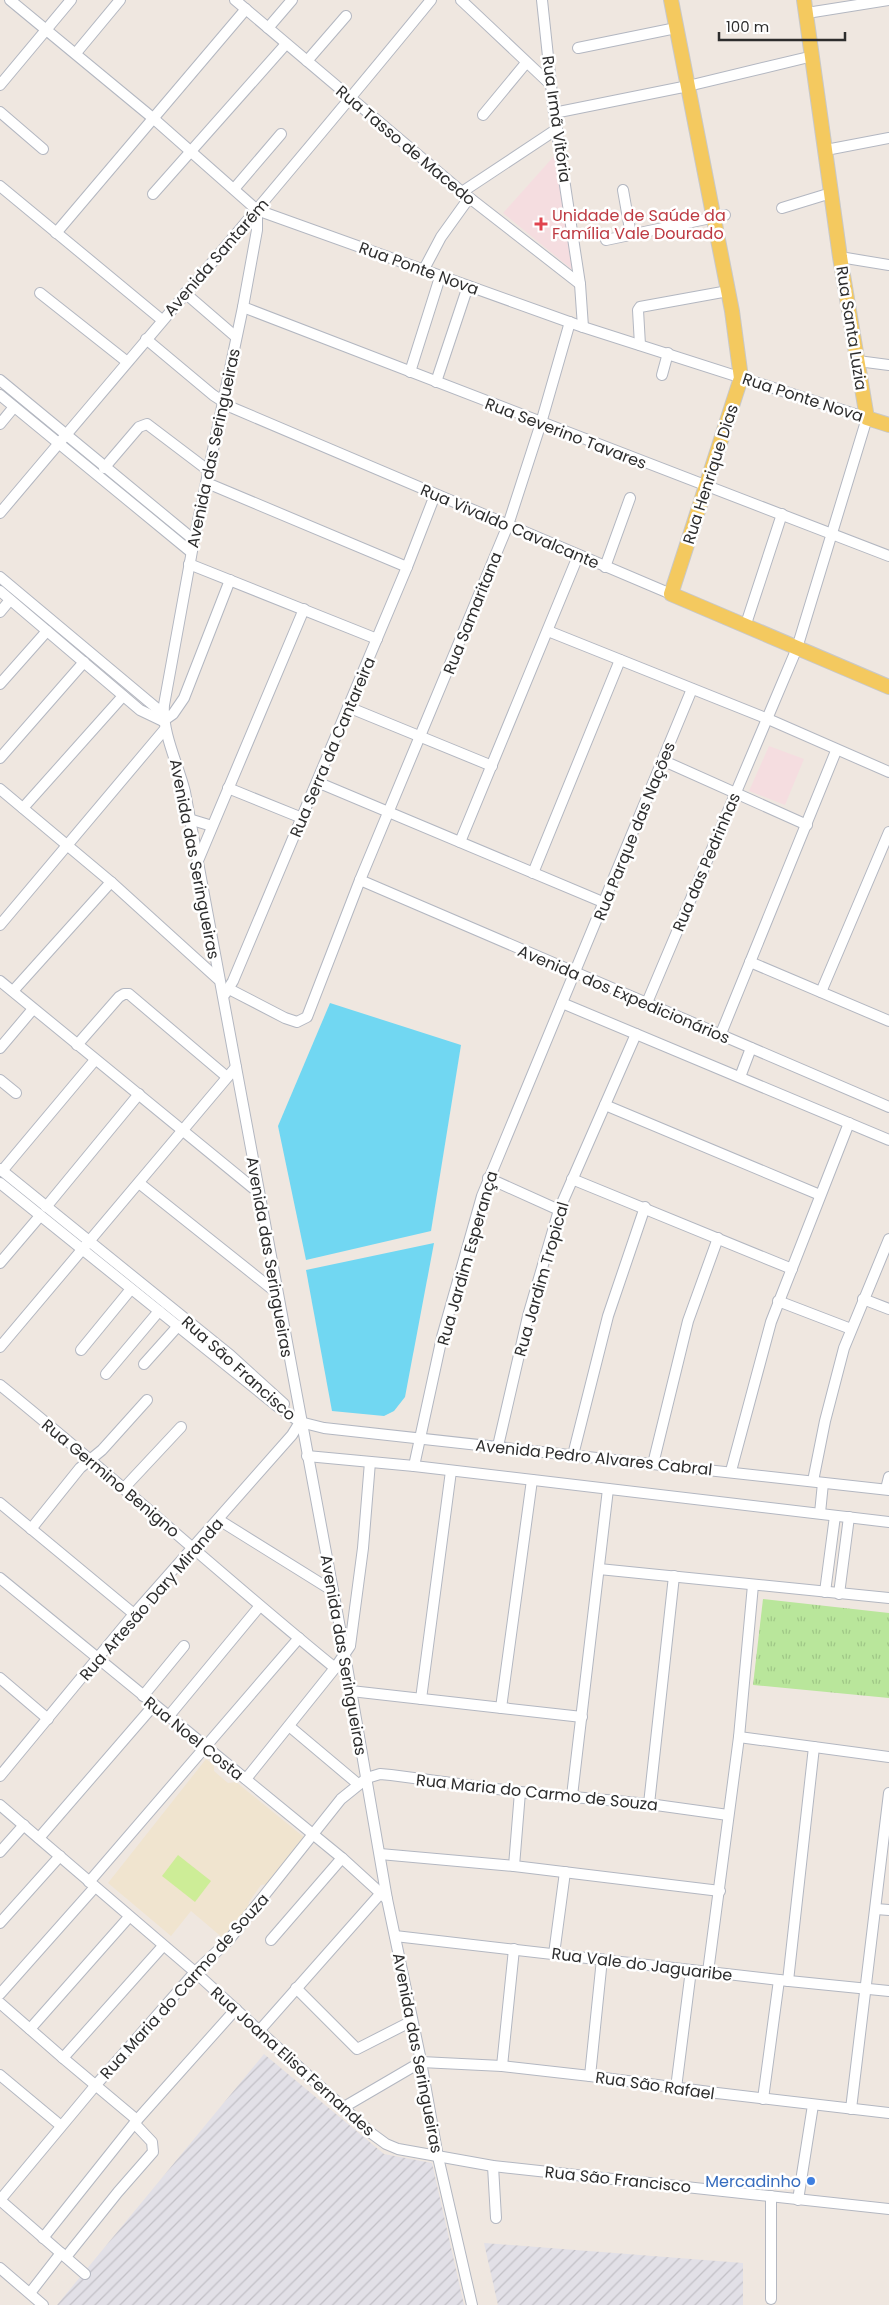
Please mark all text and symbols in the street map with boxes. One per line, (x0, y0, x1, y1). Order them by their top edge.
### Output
scale bar (719, 10, 845, 42)
text: 100 m (726, 16, 769, 37)
street label: Rua Irmã Vitória (536, 54, 577, 184)
street label: Rua Tasso de Macedo (331, 80, 481, 211)
street label: Avenida Santarém (159, 193, 274, 321)
place label: Unidade de Saúde da Família Vale Dourado (552, 204, 726, 245)
marker: Unidade de Saúde da Família Vale Dourado (534, 217, 548, 231)
street label: Rua Ponte Nova (356, 236, 482, 301)
street label: Rua Santa Luzia (830, 264, 873, 392)
street label: Avenida das Seringueiras (181, 346, 246, 550)
street label: Rua Ponte Nova (739, 367, 866, 428)
street label: Rua Severino Tavares (482, 392, 650, 475)
street label: Rua Henrique Dias (677, 401, 744, 547)
street label: Rua Vivaldo Cavalcante (417, 478, 603, 575)
street label: Rua Samaritana (437, 549, 508, 678)
street label: Rua Serra da Cantareira (284, 653, 381, 841)
street label: Rua Parque das Nações (588, 738, 681, 924)
street label: Avenida das Seringueiras (164, 757, 225, 961)
street label: Rua das Pedrinhas (667, 789, 746, 935)
street label: Avenida dos Expedicionários (514, 939, 733, 1050)
street label: Avenida das Seringueiras (241, 1155, 299, 1359)
street label: Rua Jardim Esperança (432, 1168, 503, 1348)
street label: Rua Jardim Tropical (508, 1199, 575, 1359)
street label: Rua São Francisco (176, 1311, 301, 1426)
street label: Rua Germino Benigno (37, 1414, 185, 1543)
street label: Avenida Pedro Alvares Cabral (474, 1434, 713, 1481)
street label: Rua Artesão Dary Miranda (74, 1513, 229, 1686)
street label: Avenida das Seringueiras (315, 1553, 373, 1757)
street label: Rua Noel Costa (139, 1691, 248, 1786)
street label: Rua Maria do Carmo de Souza (415, 1768, 659, 1817)
street label: Rua Maria do Carmo de Souza (94, 1888, 274, 2084)
street label: Rua Vale do Jaguaribe (550, 1942, 734, 1987)
street label: Avenida das Seringueiras (387, 1951, 448, 2155)
street label: Rua Joana Elisa Fernandes (206, 1981, 380, 2141)
street label: Rua São Rafael (594, 2066, 716, 2105)
street label: Rua São Francisco (544, 2160, 692, 2199)
place label: Mercadinho (705, 2170, 801, 2193)
marker: Mercadinho (805, 2175, 817, 2187)

